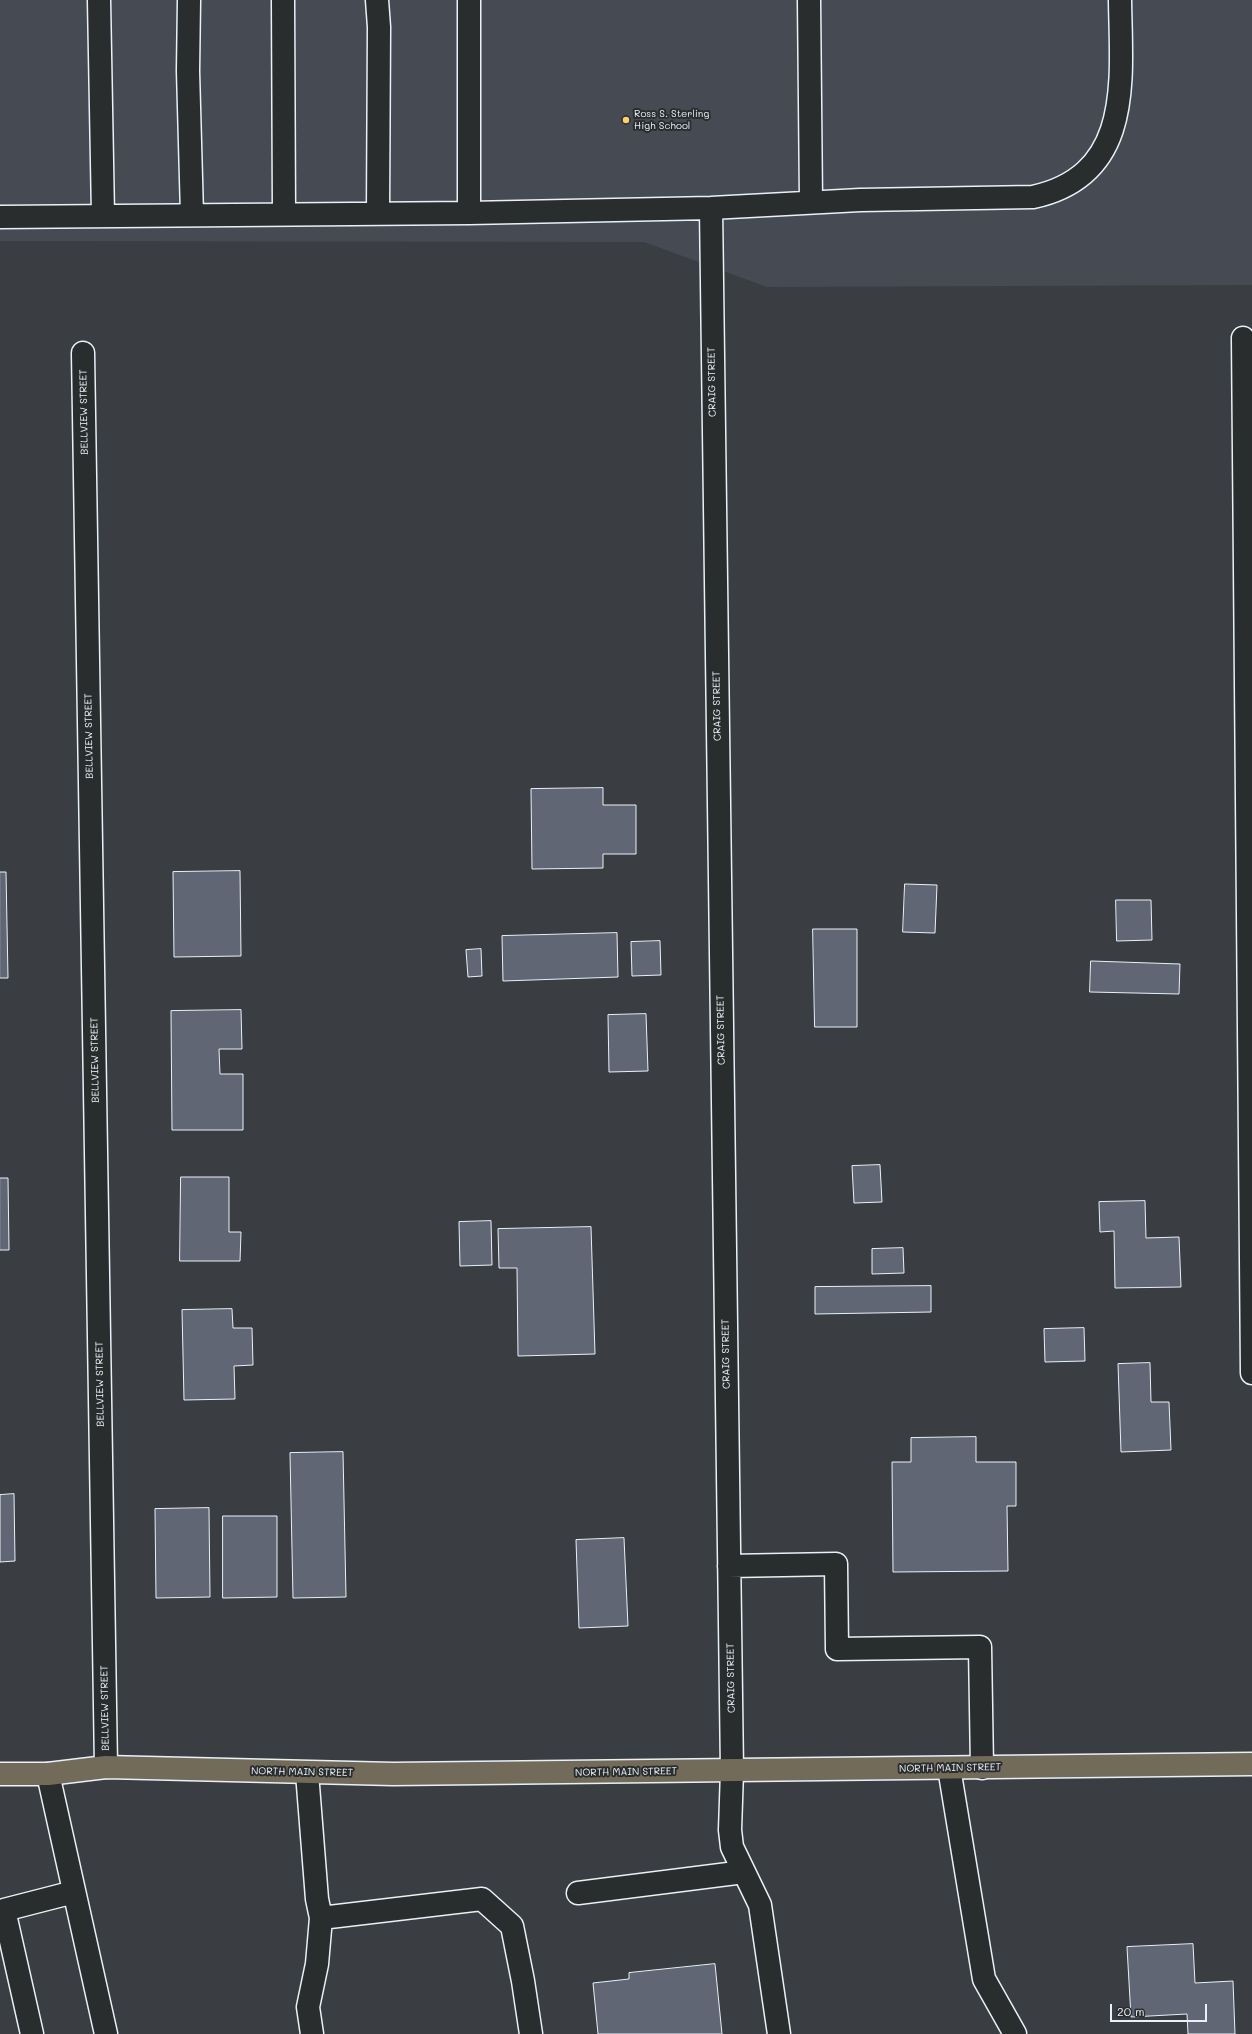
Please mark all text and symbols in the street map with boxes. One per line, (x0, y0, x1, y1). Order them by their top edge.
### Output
place label: Ross S. Sterling High School (634, 108, 709, 132)
marker: Ross S. Sterling High School (621, 115, 631, 125)
street label: CRAIG STREET (705, 347, 719, 417)
street label: BELLVIEW STREET (77, 369, 91, 455)
street label: CRAIG STREET (710, 671, 724, 741)
street label: BELLVIEW STREET (82, 693, 96, 779)
street label: CRAIG STREET (714, 995, 728, 1065)
street label: BELLVIEW STREET (88, 1017, 102, 1103)
street label: CRAIG STREET (719, 1319, 733, 1389)
street label: BELLVIEW STREET (93, 1341, 107, 1427)
street label: CRAIG STREET (724, 1643, 738, 1713)
street label: BELLVIEW STREET (98, 1665, 112, 1751)
street label: NORTH MAIN STREET (899, 1761, 1001, 1775)
street label: NORTH MAIN STREET (251, 1765, 353, 1779)
street label: NORTH MAIN STREET (575, 1765, 677, 1779)
scale bar (1112, 1996, 1209, 2022)
text: 20 m (1117, 2003, 1145, 2019)

